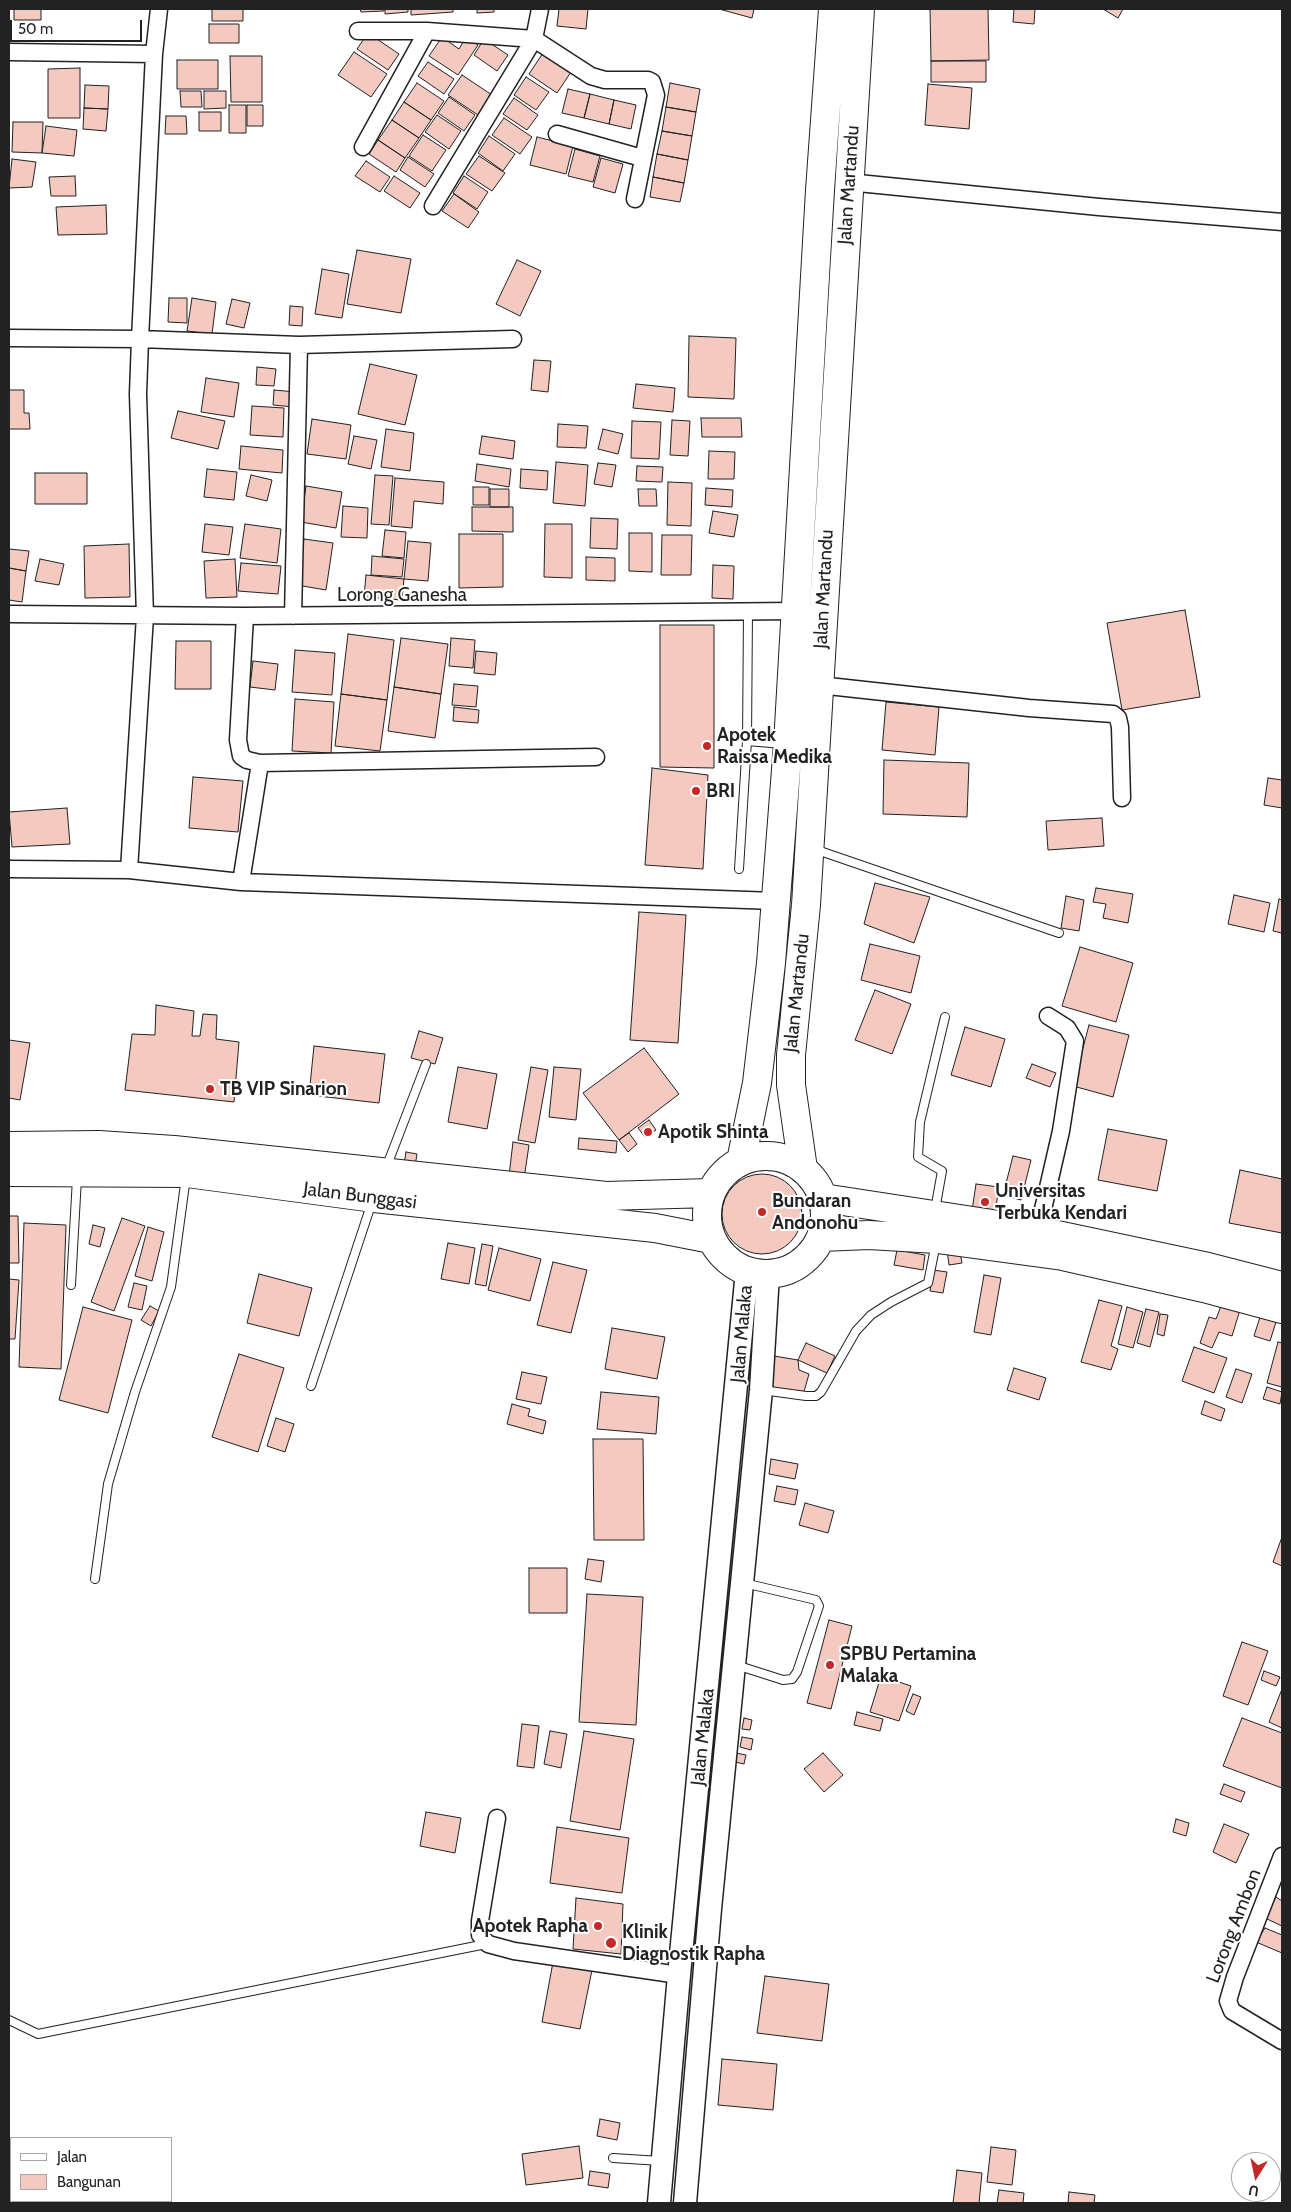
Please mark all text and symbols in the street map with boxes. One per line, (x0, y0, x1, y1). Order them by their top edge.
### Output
scale bar (12, 10, 145, 42)
text: 50 m (18, 20, 53, 38)
street label: Jalan Martandu (833, 125, 865, 245)
street label: Jalan Martandu (809, 529, 839, 649)
street label: Lorong Ganesha (337, 584, 467, 606)
place label: Apotek Raissa Medika (717, 724, 832, 768)
marker: Apotek Raissa Medika (701, 740, 713, 752)
place label: BRI (706, 780, 735, 802)
marker: BRI (690, 785, 702, 797)
street label: Jalan Martandu (779, 932, 815, 1054)
place label: TB VIP Sinarion (220, 1078, 347, 1100)
marker: TB VIP Sinarion (204, 1083, 216, 1095)
place label: Apotik Shinta (658, 1121, 768, 1143)
marker: Apotik Shinta (642, 1126, 654, 1138)
street label: Jalan Bunggasi (302, 1178, 418, 1214)
place label: Universitas Terbuka Kendari (995, 1180, 1127, 1224)
place label: Bundaran Andonohu (772, 1190, 858, 1234)
marker: Universitas Terbuka Kendari (979, 1196, 991, 1208)
marker: Bundaran Andonohu (756, 1206, 768, 1218)
street label: Jalan Malaka (726, 1284, 758, 1384)
place label: SPBU Pertamina Malaka (840, 1643, 976, 1687)
marker: SPBU Pertamina Malaka (824, 1659, 836, 1671)
street label: Jalan Malaka (687, 1687, 719, 1787)
street label: Lorong Ambon (1202, 1866, 1266, 1986)
place label: Apotek Rapha (473, 1915, 588, 1937)
marker: Apotek Rapha (592, 1920, 604, 1932)
place label: Klinik Diagnostik Rapha (622, 1921, 765, 1965)
marker: Klinik Diagnostik Rapha (604, 1936, 618, 1950)
legend (10, 2137, 172, 2202)
text: Jalan (57, 2148, 87, 2166)
north arrow (1231, 2152, 1281, 2202)
text: Bangunan (57, 2173, 121, 2191)
text: U (1247, 2181, 1260, 2201)

